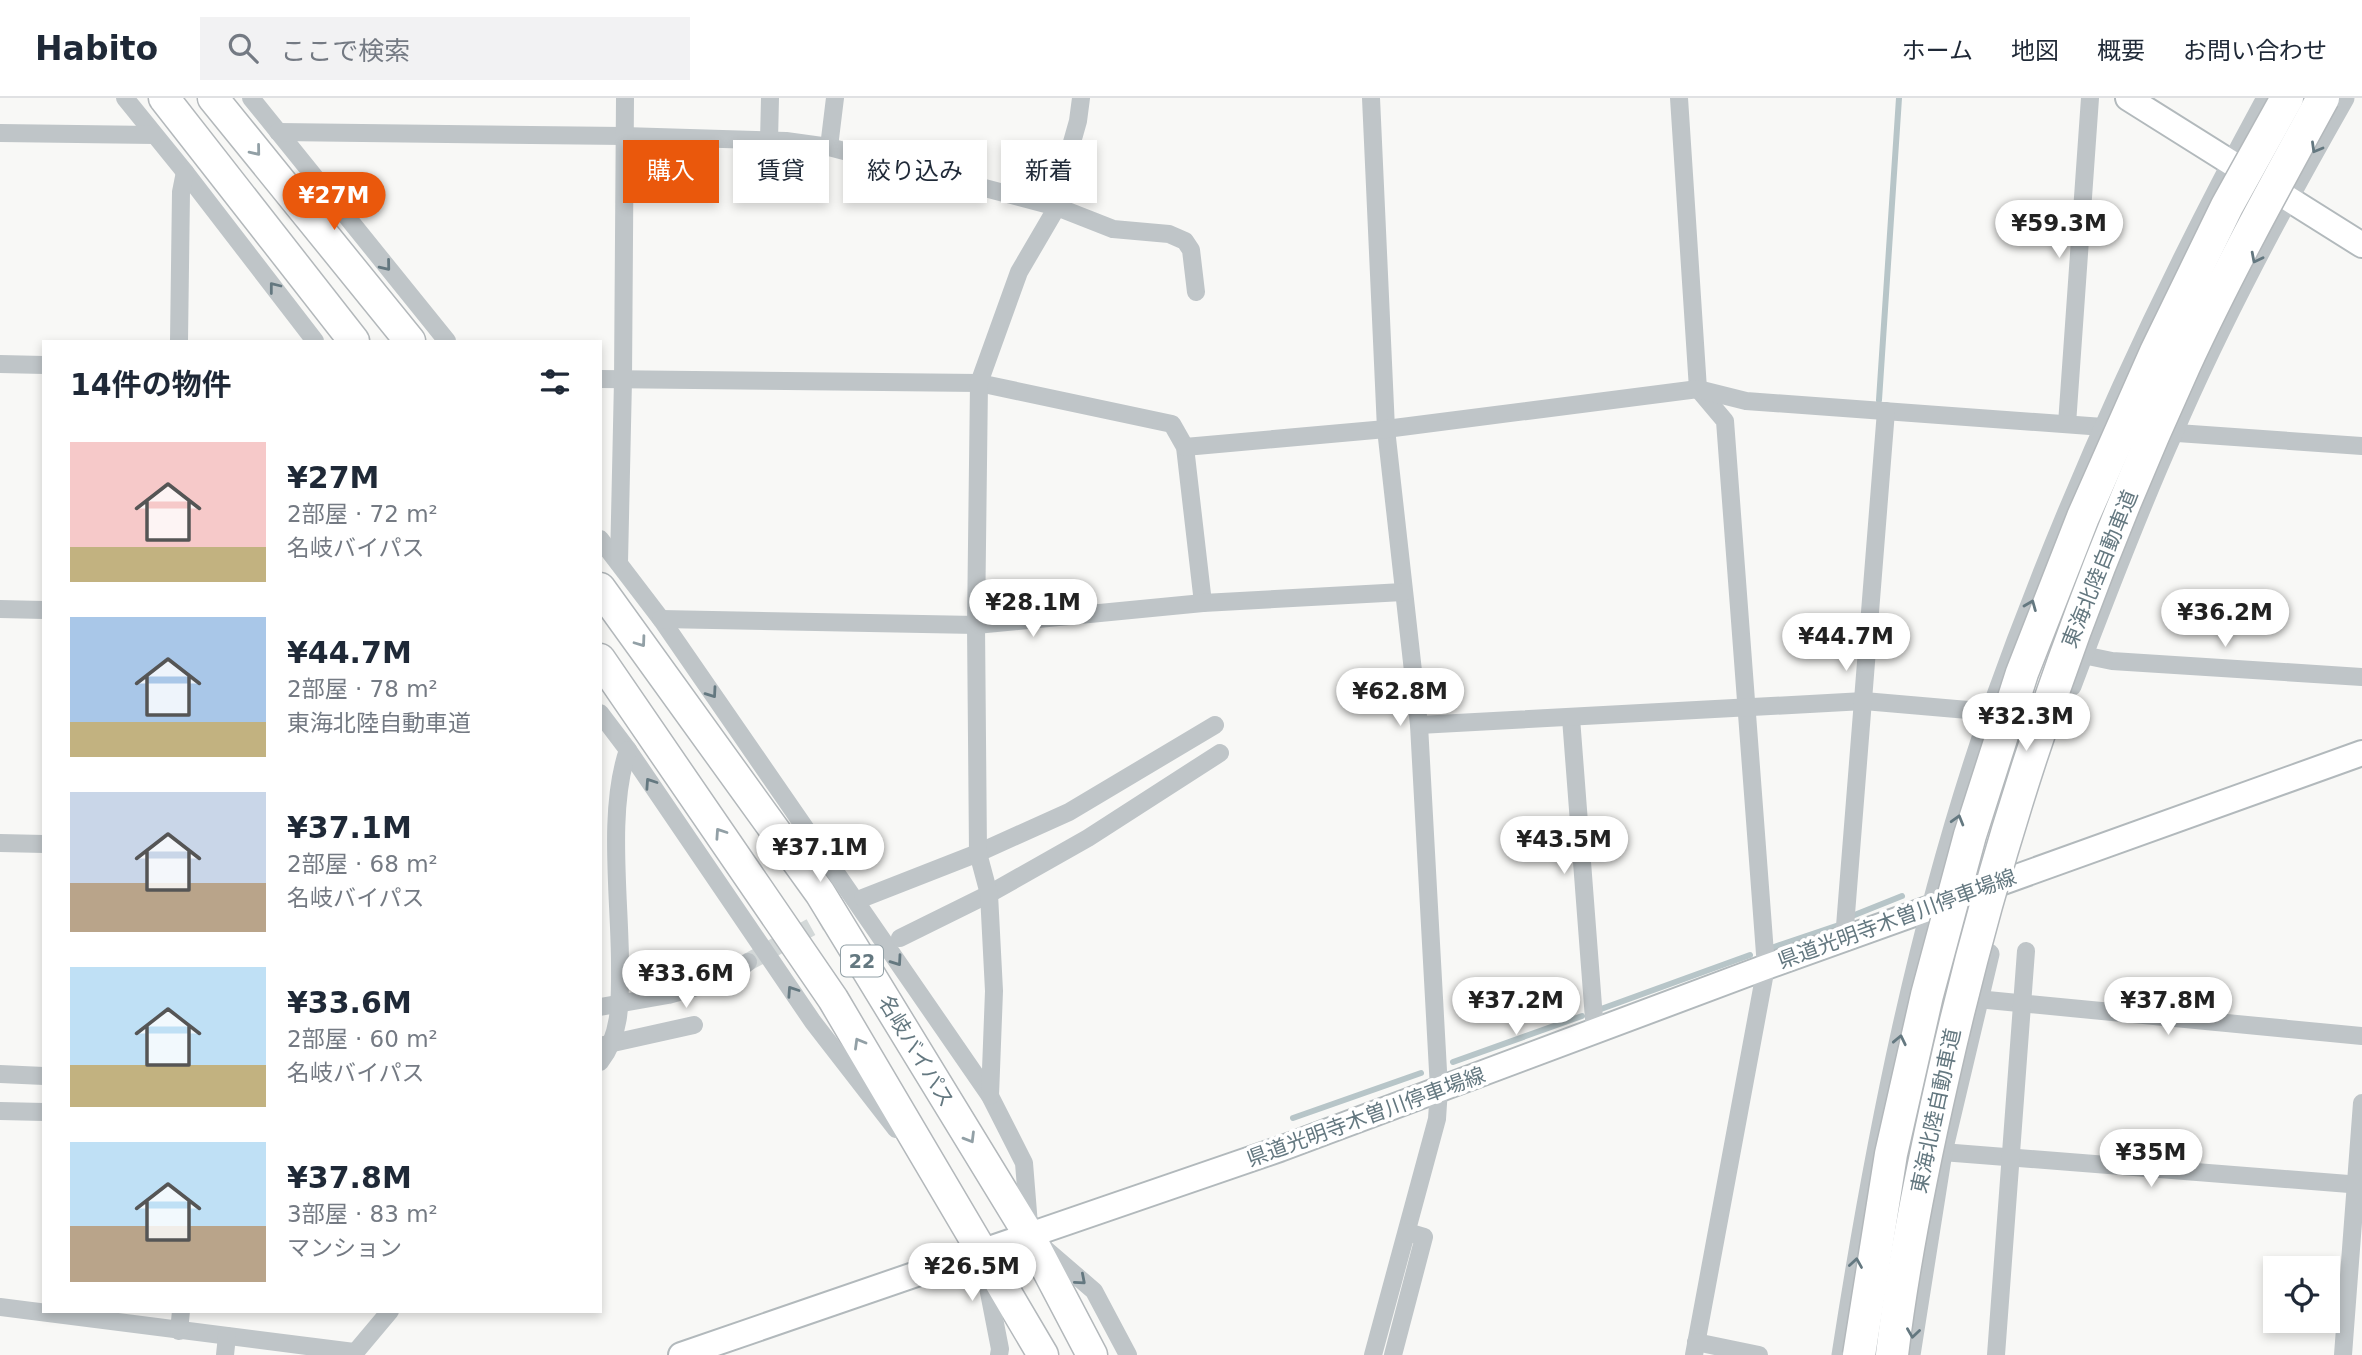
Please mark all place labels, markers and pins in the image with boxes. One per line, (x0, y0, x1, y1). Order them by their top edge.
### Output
pin: ¥27M (293, 172, 375, 232)
pin: ¥59.3M (2002, 200, 2116, 260)
pin: ¥28.1M (976, 580, 1090, 639)
pin: ¥36.2M (2168, 589, 2282, 649)
pin: ¥44.7M (1789, 614, 1903, 673)
pin: ¥62.8M (1343, 668, 1457, 728)
pin: ¥32.3M (1969, 694, 2083, 753)
pin: ¥43.5M (1507, 816, 1621, 876)
pin: ¥37.1M (763, 824, 877, 884)
pin: ¥33.6M (629, 950, 743, 1010)
pin: ¥37.2M (1459, 978, 1573, 1037)
pin: ¥37.8M (2111, 978, 2225, 1037)
pin: ¥35M (2110, 1130, 2192, 1189)
pin: ¥26.5M (915, 1244, 1029, 1303)

